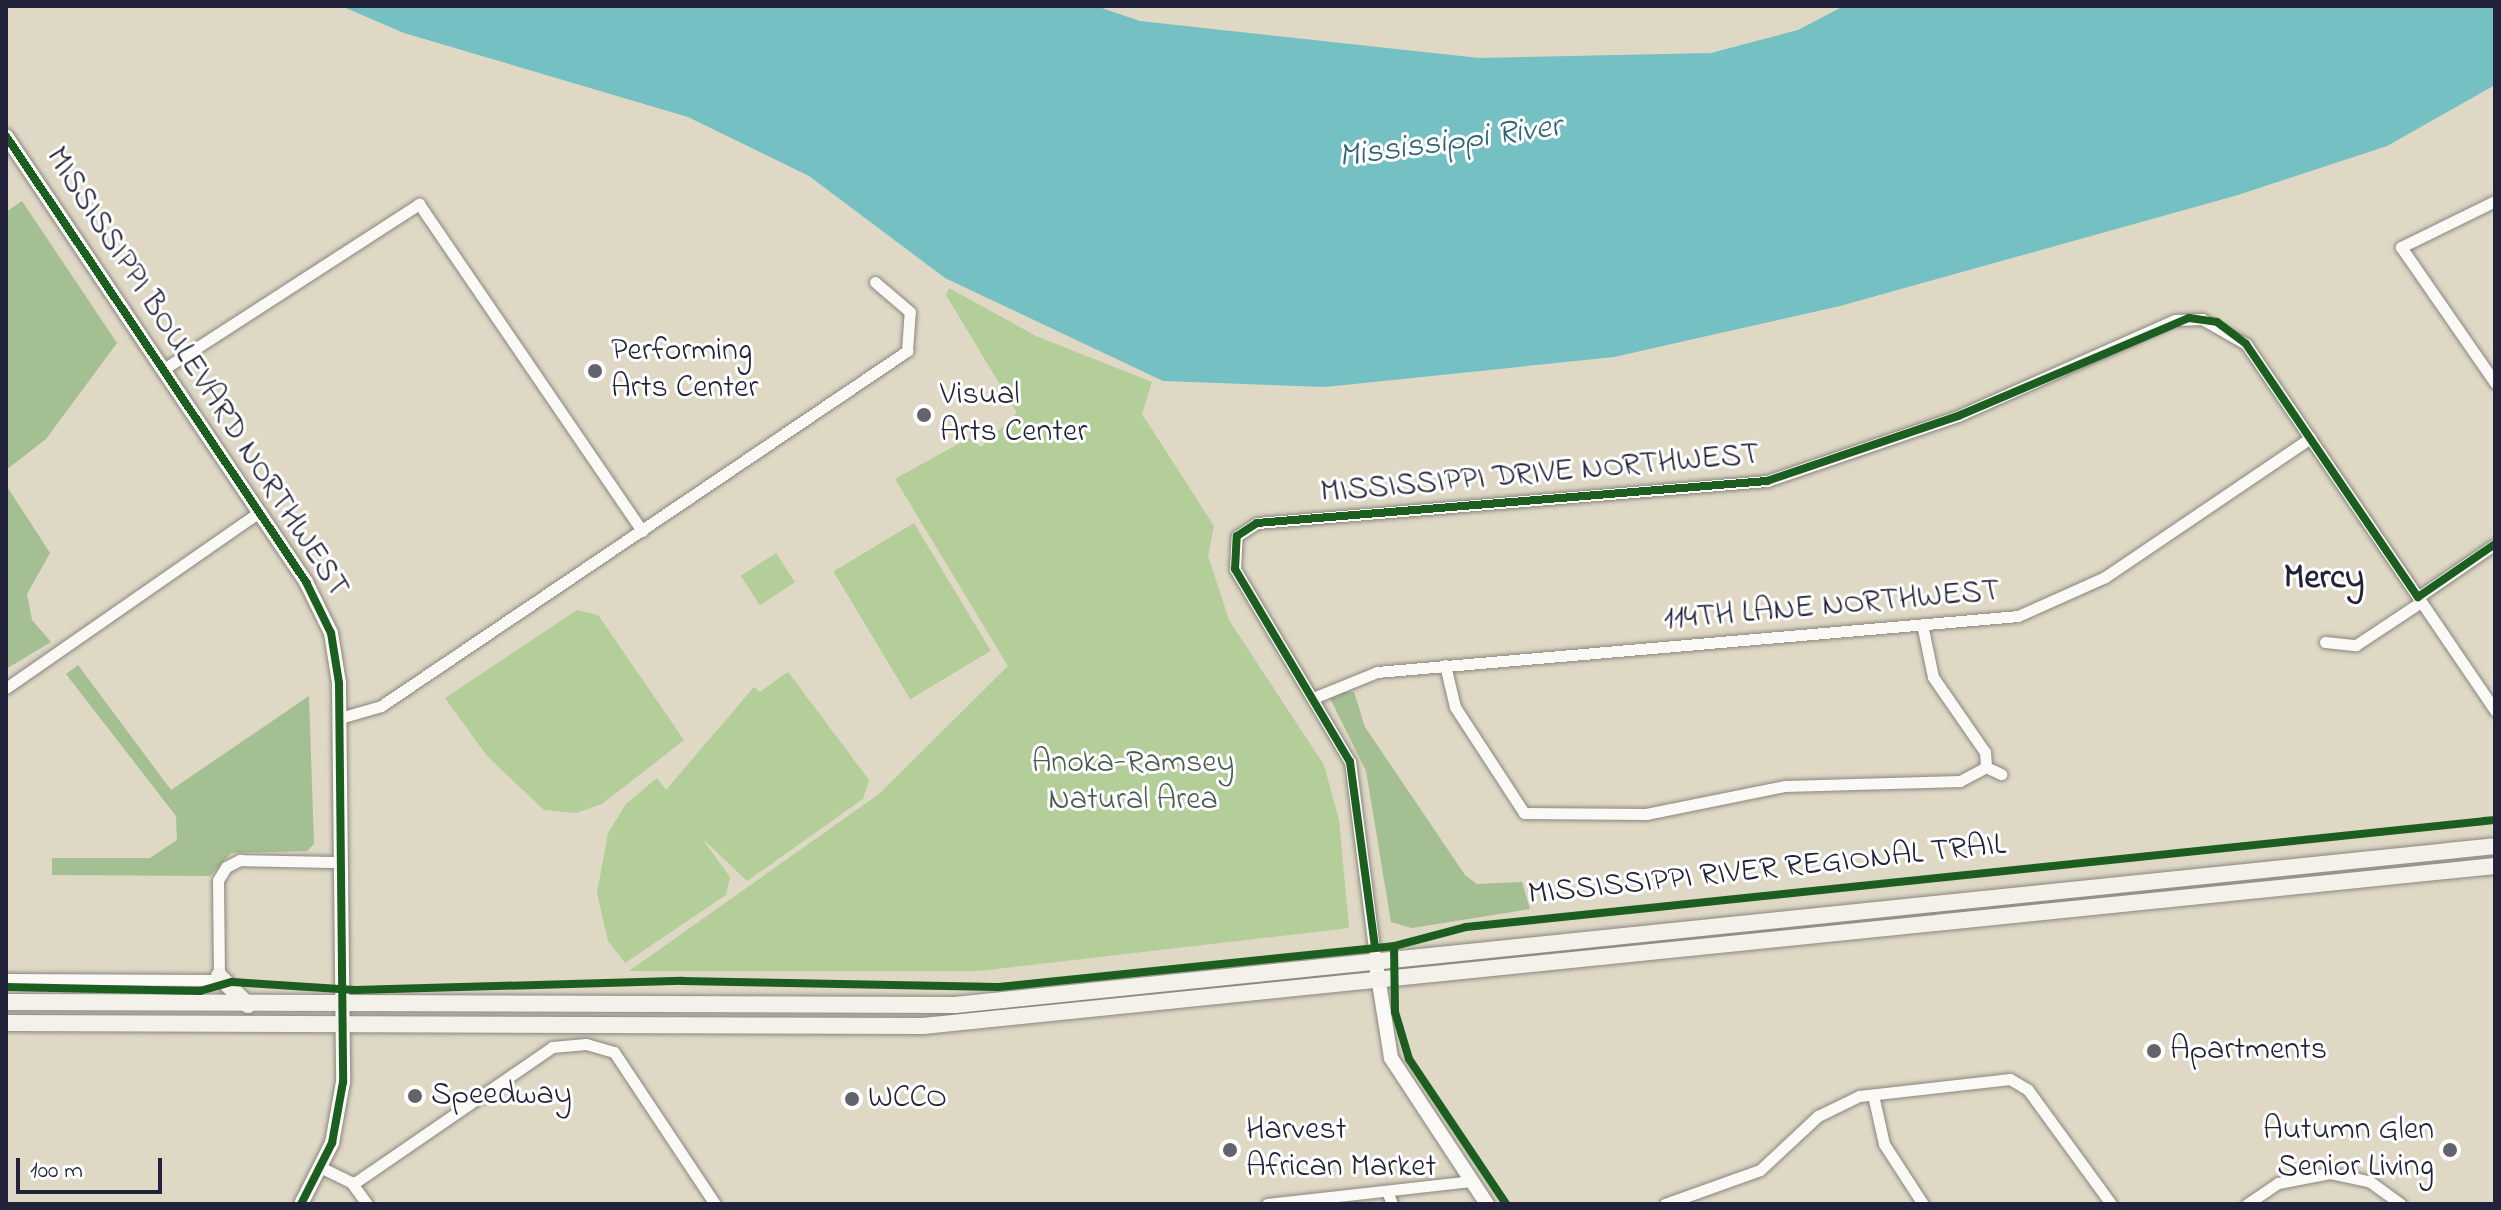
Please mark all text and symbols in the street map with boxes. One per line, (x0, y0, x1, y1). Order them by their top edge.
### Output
water label: Mississippi River (1336, 107, 1564, 179)
street label: MISSISSIPPI BOULEVARD NORTHWEST (36, 141, 356, 605)
place label: Performing Arts Center (611, 334, 758, 409)
marker: Performing Arts Center (586, 362, 604, 380)
place label: Visual Arts Center (940, 378, 1087, 453)
marker: Visual Arts Center (915, 406, 933, 424)
street label: MISSISSIPPI DRIVE NORTHWEST (1319, 437, 1761, 513)
district label: Mercy (2284, 560, 2364, 600)
street label: 114TH LANE NORTHWEST (1662, 573, 2002, 641)
park label: Anoka-Ramsey Natural Area (1032, 746, 1234, 821)
street label: MISSISSIPPI RIVER REGIONAL TRAIL (1526, 827, 2008, 915)
place label: Apartments (2170, 1032, 2327, 1070)
marker: Apartments (2145, 1042, 2163, 1060)
place label: Speedway (431, 1077, 572, 1115)
place label: WCCO (868, 1080, 947, 1118)
marker: Speedway (406, 1087, 424, 1105)
marker: WCCO (843, 1090, 861, 1108)
place label: Harvest African Market (1246, 1113, 1436, 1188)
place label: Autumn Glen Senior Living (2263, 1113, 2434, 1188)
marker: Harvest African Market (1221, 1141, 1239, 1159)
marker: Autumn Glen Senior Living (2441, 1141, 2459, 1159)
scale bar (20, 1142, 166, 1192)
text: 100 m (30, 1154, 83, 1189)

